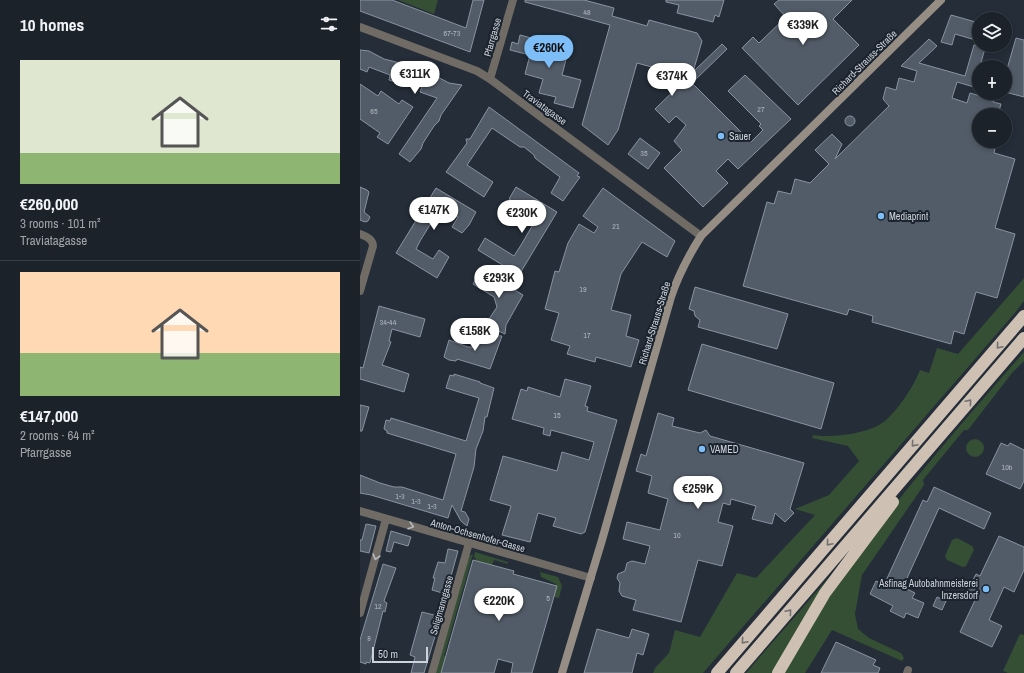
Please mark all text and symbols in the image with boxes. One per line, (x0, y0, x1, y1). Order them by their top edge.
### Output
house number: 48 (583, 7, 591, 17)
pin: €339K (775, 12, 831, 46)
map controls (972, 12, 1012, 148)
button: layers (972, 12, 1012, 52)
text: 10 homes (20, 13, 84, 36)
icon: filters (318, 13, 340, 35)
street label: Pfarrgasse (481, 16, 504, 58)
text: €339K (787, 16, 819, 33)
street label: Richard-Strauss-Straße (829, 27, 900, 98)
house number: 67-73 (444, 28, 461, 38)
pin: €260K (521, 35, 577, 69)
text: €260K (533, 39, 565, 56)
button: + (972, 60, 1012, 100)
pin: €311K (387, 61, 443, 95)
pin: €374K (644, 63, 700, 97)
text: €311K (400, 65, 430, 82)
text: €374K (656, 67, 688, 84)
icon: home (144, 86, 216, 158)
street label: Traviatagasse (520, 87, 570, 128)
house number: 27 (757, 104, 765, 114)
house number: 65 (370, 106, 378, 116)
button: − (972, 108, 1012, 148)
place label: Sauer (729, 130, 751, 143)
marker: Sauer (716, 131, 726, 141)
house number: 35 (640, 148, 648, 158)
text: €260,000 (20, 192, 78, 215)
pin: €147K (406, 197, 462, 231)
pin: €230K (494, 200, 550, 234)
text: €147K (418, 201, 450, 218)
text: €230K (506, 204, 538, 221)
place label: Mediaprint (889, 210, 929, 223)
marker: Mediaprint (876, 211, 886, 221)
text: 3 rooms · 101 m² (20, 215, 101, 232)
house number: 21 (612, 221, 620, 231)
text: Traviatagasse (20, 232, 87, 249)
pin: €293K (471, 265, 527, 299)
text: €293K (483, 269, 515, 286)
street label: Richard-Strauss-Straße (636, 279, 673, 366)
house number: 19 (579, 284, 587, 294)
icon: home (144, 298, 216, 370)
house number: 34-44 (380, 317, 397, 327)
pin: €158K (447, 318, 503, 352)
text: €158K (459, 322, 491, 339)
house number: 17 (583, 330, 591, 340)
one-way arrow (996, 341, 1003, 349)
one-way arrow (965, 399, 972, 407)
text: €147,000 (20, 404, 78, 427)
house number: 15 (553, 410, 561, 420)
text: 2 rooms · 64 m² (20, 427, 95, 444)
one-way arrow (911, 440, 918, 447)
place label: VAMED (710, 443, 739, 456)
text: Pfarrgasse (20, 444, 72, 461)
marker: VAMED (697, 444, 707, 454)
house number: 10b (1002, 462, 1013, 472)
pin: €259K (670, 476, 726, 510)
text: €259K (682, 480, 714, 497)
house number: 1-3 (395, 491, 405, 501)
house number: 1-3 (411, 496, 421, 506)
house number: 1-3 (427, 501, 437, 511)
street label: Anton-Ochsenhofer-Gasse (428, 516, 527, 555)
one-way arrow (407, 521, 414, 530)
house number: 10 (673, 530, 681, 540)
one-way arrow (826, 538, 833, 546)
one-way arrow (372, 553, 381, 560)
street label: Seligmanngasse (427, 574, 456, 636)
place label: Asfinag Autobahnmeisterei Inzersdorf (878, 577, 979, 602)
marker: Asfinag Autobahnmeisterei Inzersdorf (981, 584, 991, 594)
pin: €220K (471, 588, 527, 622)
text: €220K (483, 592, 515, 609)
house number: 5 (546, 593, 550, 603)
house number: 12 (374, 601, 382, 611)
one-way arrow (784, 609, 791, 616)
house number: 8 (367, 633, 371, 643)
one-way arrow (741, 637, 748, 644)
scale bar (372, 645, 428, 664)
text: 50 m (378, 647, 398, 661)

